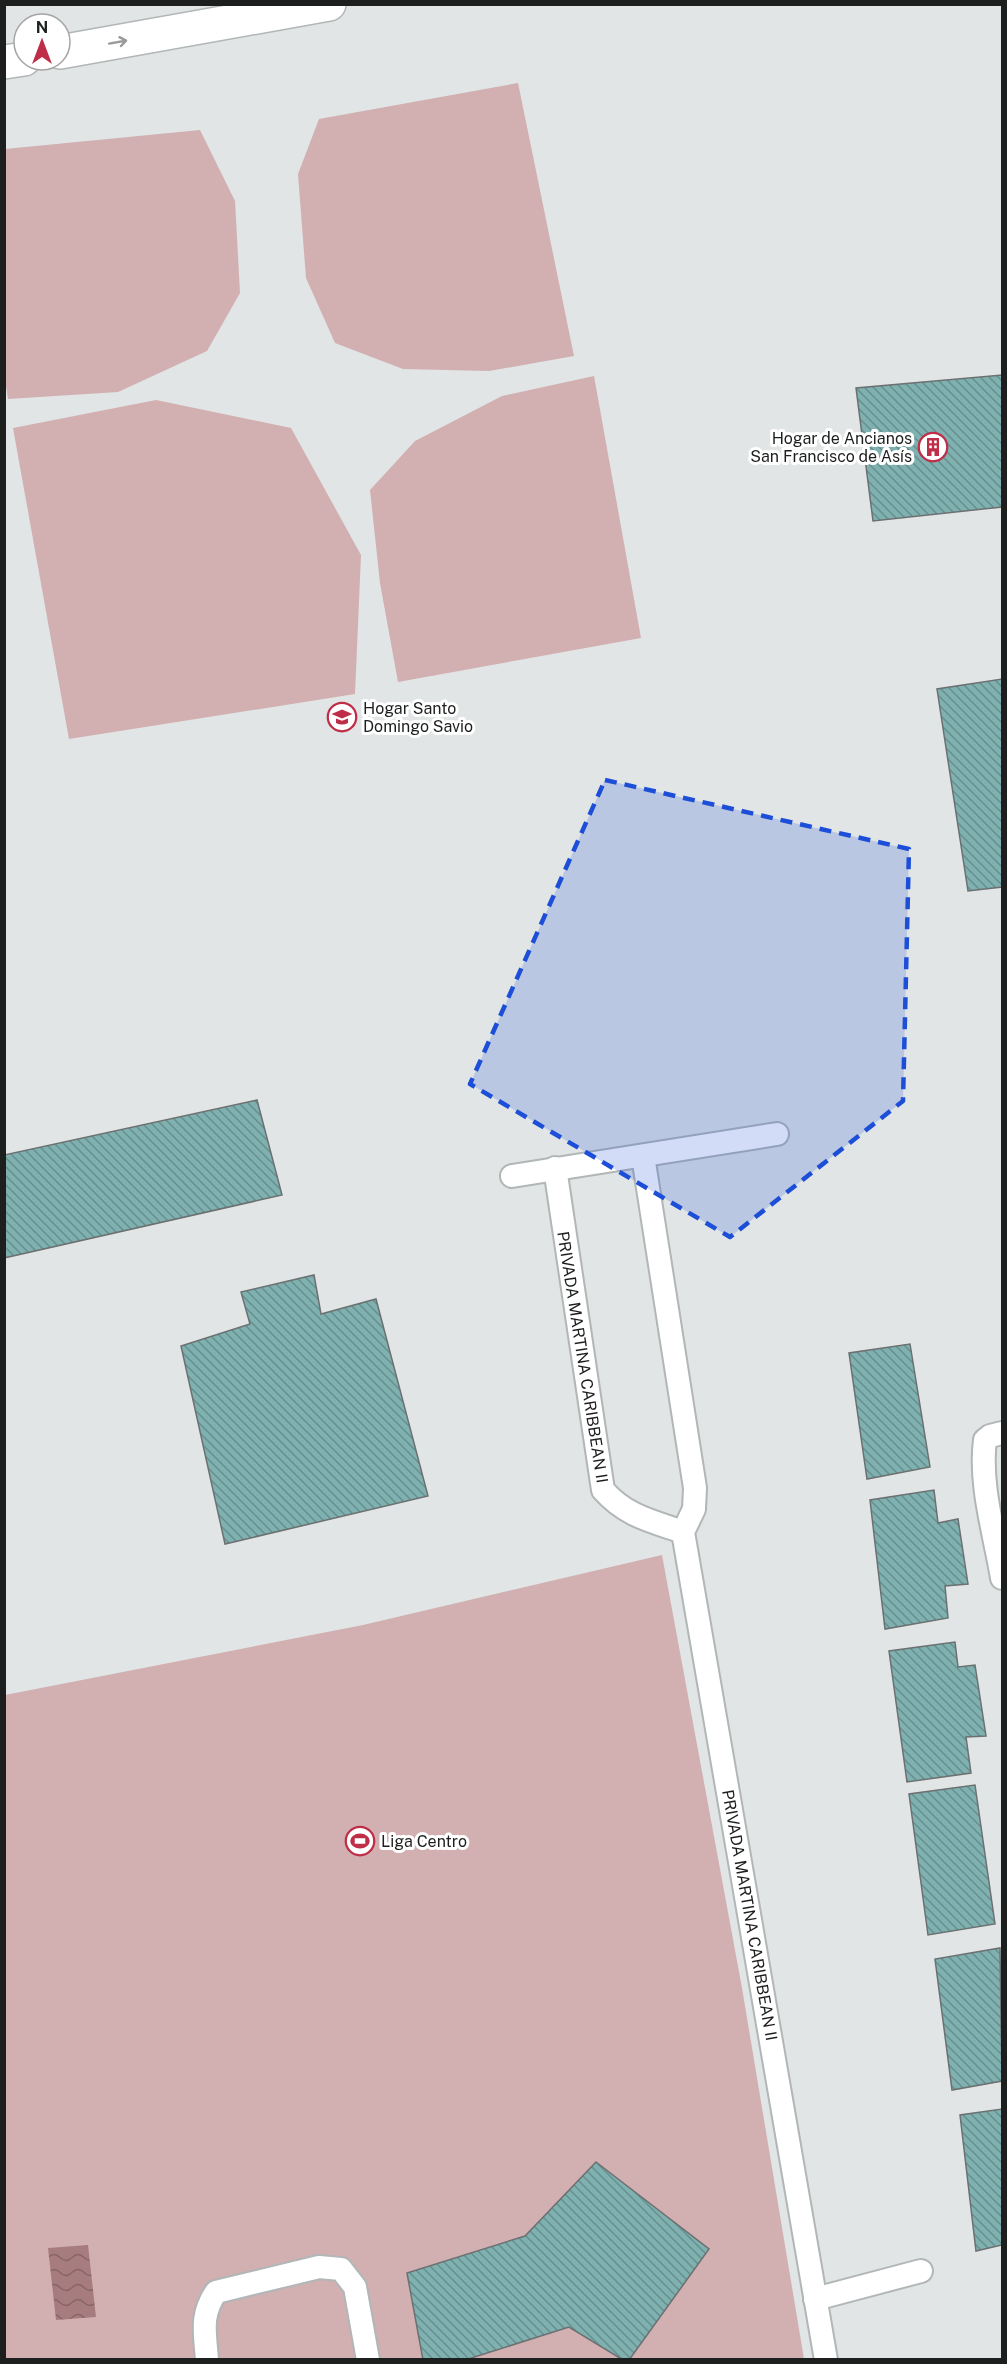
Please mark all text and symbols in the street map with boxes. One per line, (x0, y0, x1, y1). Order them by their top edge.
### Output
north arrow (12, 12, 72, 72)
text: N (36, 18, 48, 37)
one-way arrow (107, 36, 127, 47)
place label: Hogar de Ancianos San Francisco de Asís (750, 429, 912, 466)
building icon: Hogar de Ancianos San Francisco de Asís (917, 431, 949, 463)
place label: Hogar Santo Domingo Savio (363, 699, 473, 736)
school or university icon: Hogar Santo Domingo Savio (326, 701, 358, 733)
street label: PRIVADA MARTINA CARIBBEAN II (553, 1230, 612, 1484)
street label: PRIVADA MARTINA CARIBBEAN II (718, 1788, 781, 2042)
sports icon: Liga Centro (344, 1825, 376, 1857)
place label: Liga Centro (381, 1832, 467, 1851)

